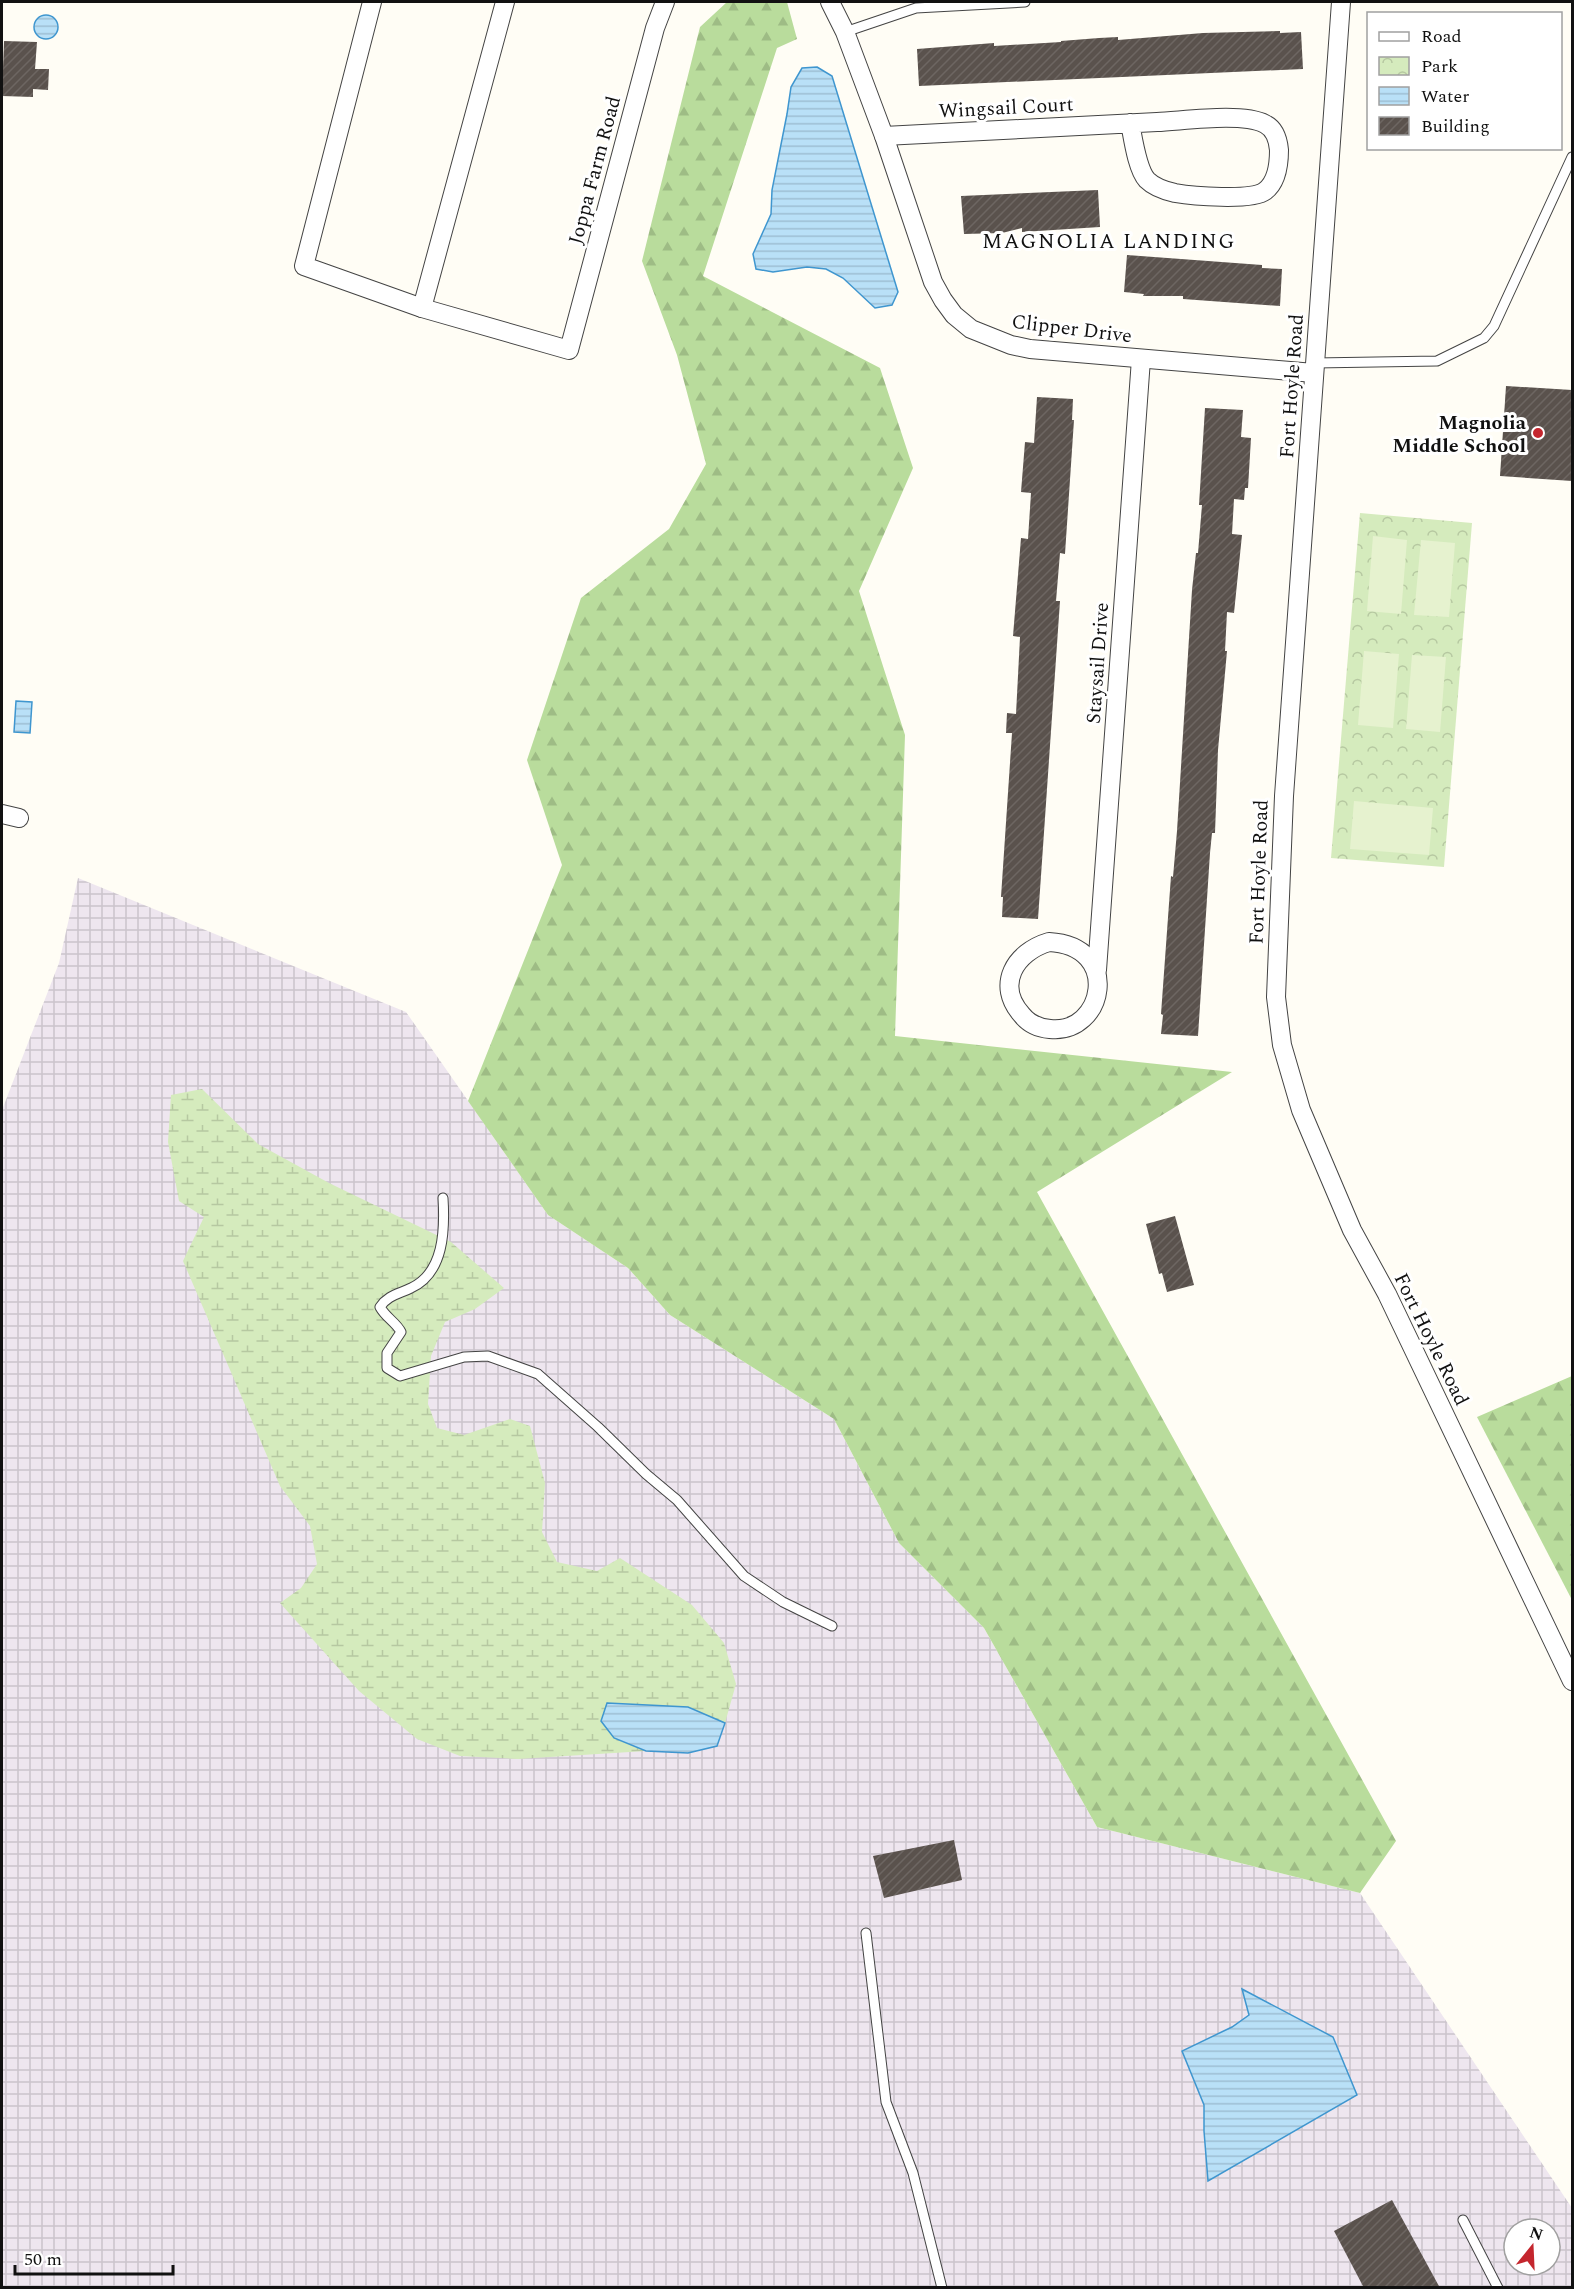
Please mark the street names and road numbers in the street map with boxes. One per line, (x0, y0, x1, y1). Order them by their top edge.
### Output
street label: Wingsail Court (938, 89, 1074, 127)
street label: Joppa Farm Road (561, 93, 629, 248)
street label: Clipper Drive (1010, 307, 1134, 351)
street label: Fort Hoyle Road (1272, 313, 1312, 459)
street label: Staysail Drive (1079, 601, 1117, 725)
street label: Fort Hoyle Road (1241, 799, 1277, 945)
street label: Fort Hoyle Road (1386, 1268, 1476, 1411)

